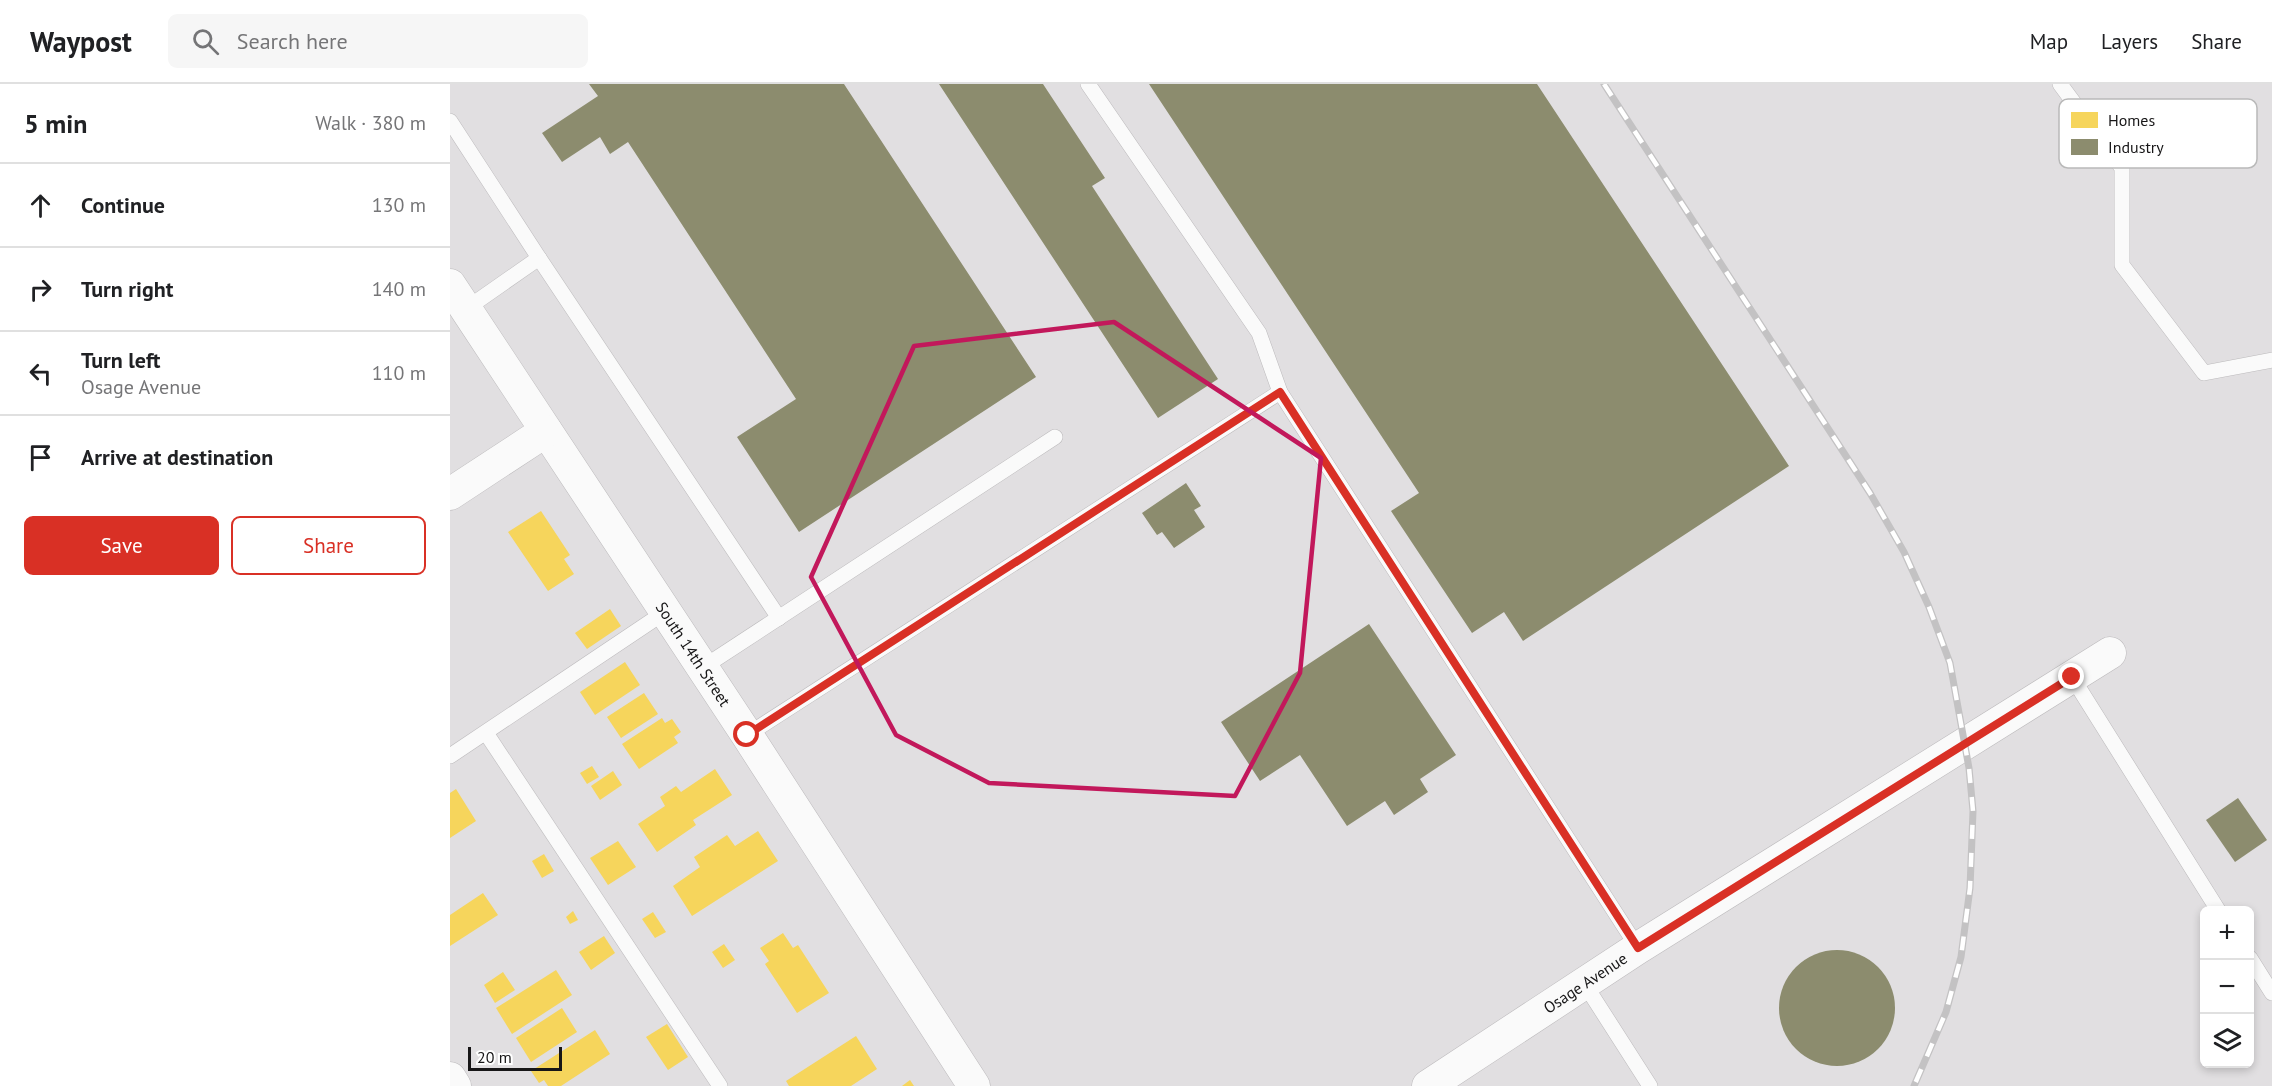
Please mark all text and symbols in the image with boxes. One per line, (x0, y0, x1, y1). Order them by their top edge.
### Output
search box (168, 14, 588, 68)
text: Waypost (30, 23, 132, 60)
icon: search (189, 25, 222, 58)
text: Search here (237, 27, 348, 55)
text: Map (2030, 28, 2068, 55)
text: Layers (2101, 28, 2158, 55)
text: Share (2191, 28, 2242, 55)
legend (2059, 99, 2257, 168)
text: 5 min (24, 107, 87, 140)
text: Walk · 380 m (315, 110, 426, 136)
text: Homes (2108, 110, 2155, 130)
text: Industry (2108, 137, 2164, 157)
icon: ahead (24, 189, 57, 222)
text: Continue (81, 191, 165, 219)
text: 130 m (372, 192, 426, 218)
icon: right (24, 273, 57, 306)
text: Turn right (81, 275, 173, 303)
text: 140 m (372, 276, 426, 302)
text: Turn left (81, 346, 161, 374)
icon: left (24, 357, 57, 390)
text: 110 m (372, 360, 426, 386)
text: Osage Avenue (81, 374, 201, 400)
icon: arrive (24, 441, 57, 474)
text: Arrive at destination (81, 443, 273, 471)
button: Save (24, 516, 219, 575)
button: Share (231, 516, 426, 575)
street label: South 14th Street (652, 598, 735, 710)
route end (2058, 663, 2084, 689)
route start (733, 721, 759, 747)
map controls (2200, 906, 2254, 1068)
button: + (2200, 906, 2254, 960)
street label: Osage Avenue (1539, 948, 1631, 1018)
button: − (2200, 960, 2254, 1014)
button: layers (2200, 1014, 2254, 1068)
scale bar (468, 1044, 562, 1072)
text: 20 m (477, 1047, 512, 1067)

